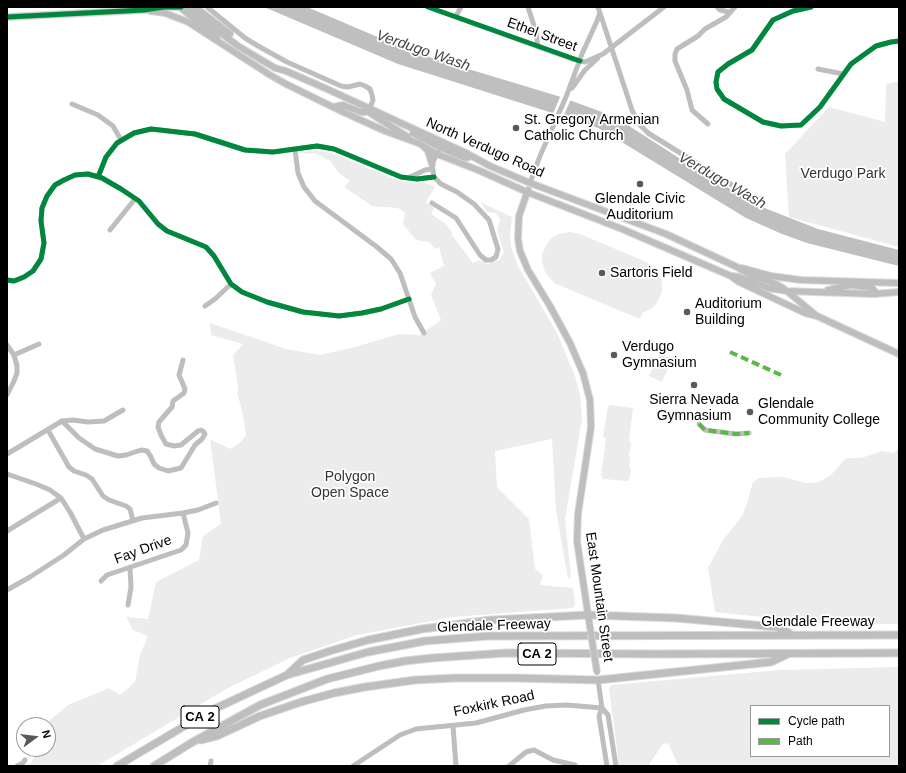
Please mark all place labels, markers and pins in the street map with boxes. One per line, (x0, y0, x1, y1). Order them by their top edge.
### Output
place label: St. Gregory Armenian Catholic Church (524, 112, 659, 144)
marker: St. Gregory Armenian Catholic Church (511, 123, 521, 133)
marker: Glendale Civic Auditorium (635, 179, 645, 189)
place label: Glendale Civic Auditorium (595, 191, 685, 224)
place label: Sartoris Field (610, 265, 692, 281)
marker: Sartoris Field (597, 268, 607, 278)
place label: Auditorium Building (695, 296, 762, 328)
marker: Auditorium Building (682, 307, 692, 317)
place label: Verdugo Gymnasium (622, 339, 697, 372)
marker: Verdugo Gymnasium (609, 350, 619, 360)
marker: Sierra Nevada Gymnasium (689, 380, 699, 390)
place label: Sierra Nevada Gymnasium (649, 392, 739, 424)
place label: Glendale Community College (758, 396, 880, 428)
marker: Glendale Community College (745, 407, 755, 417)

